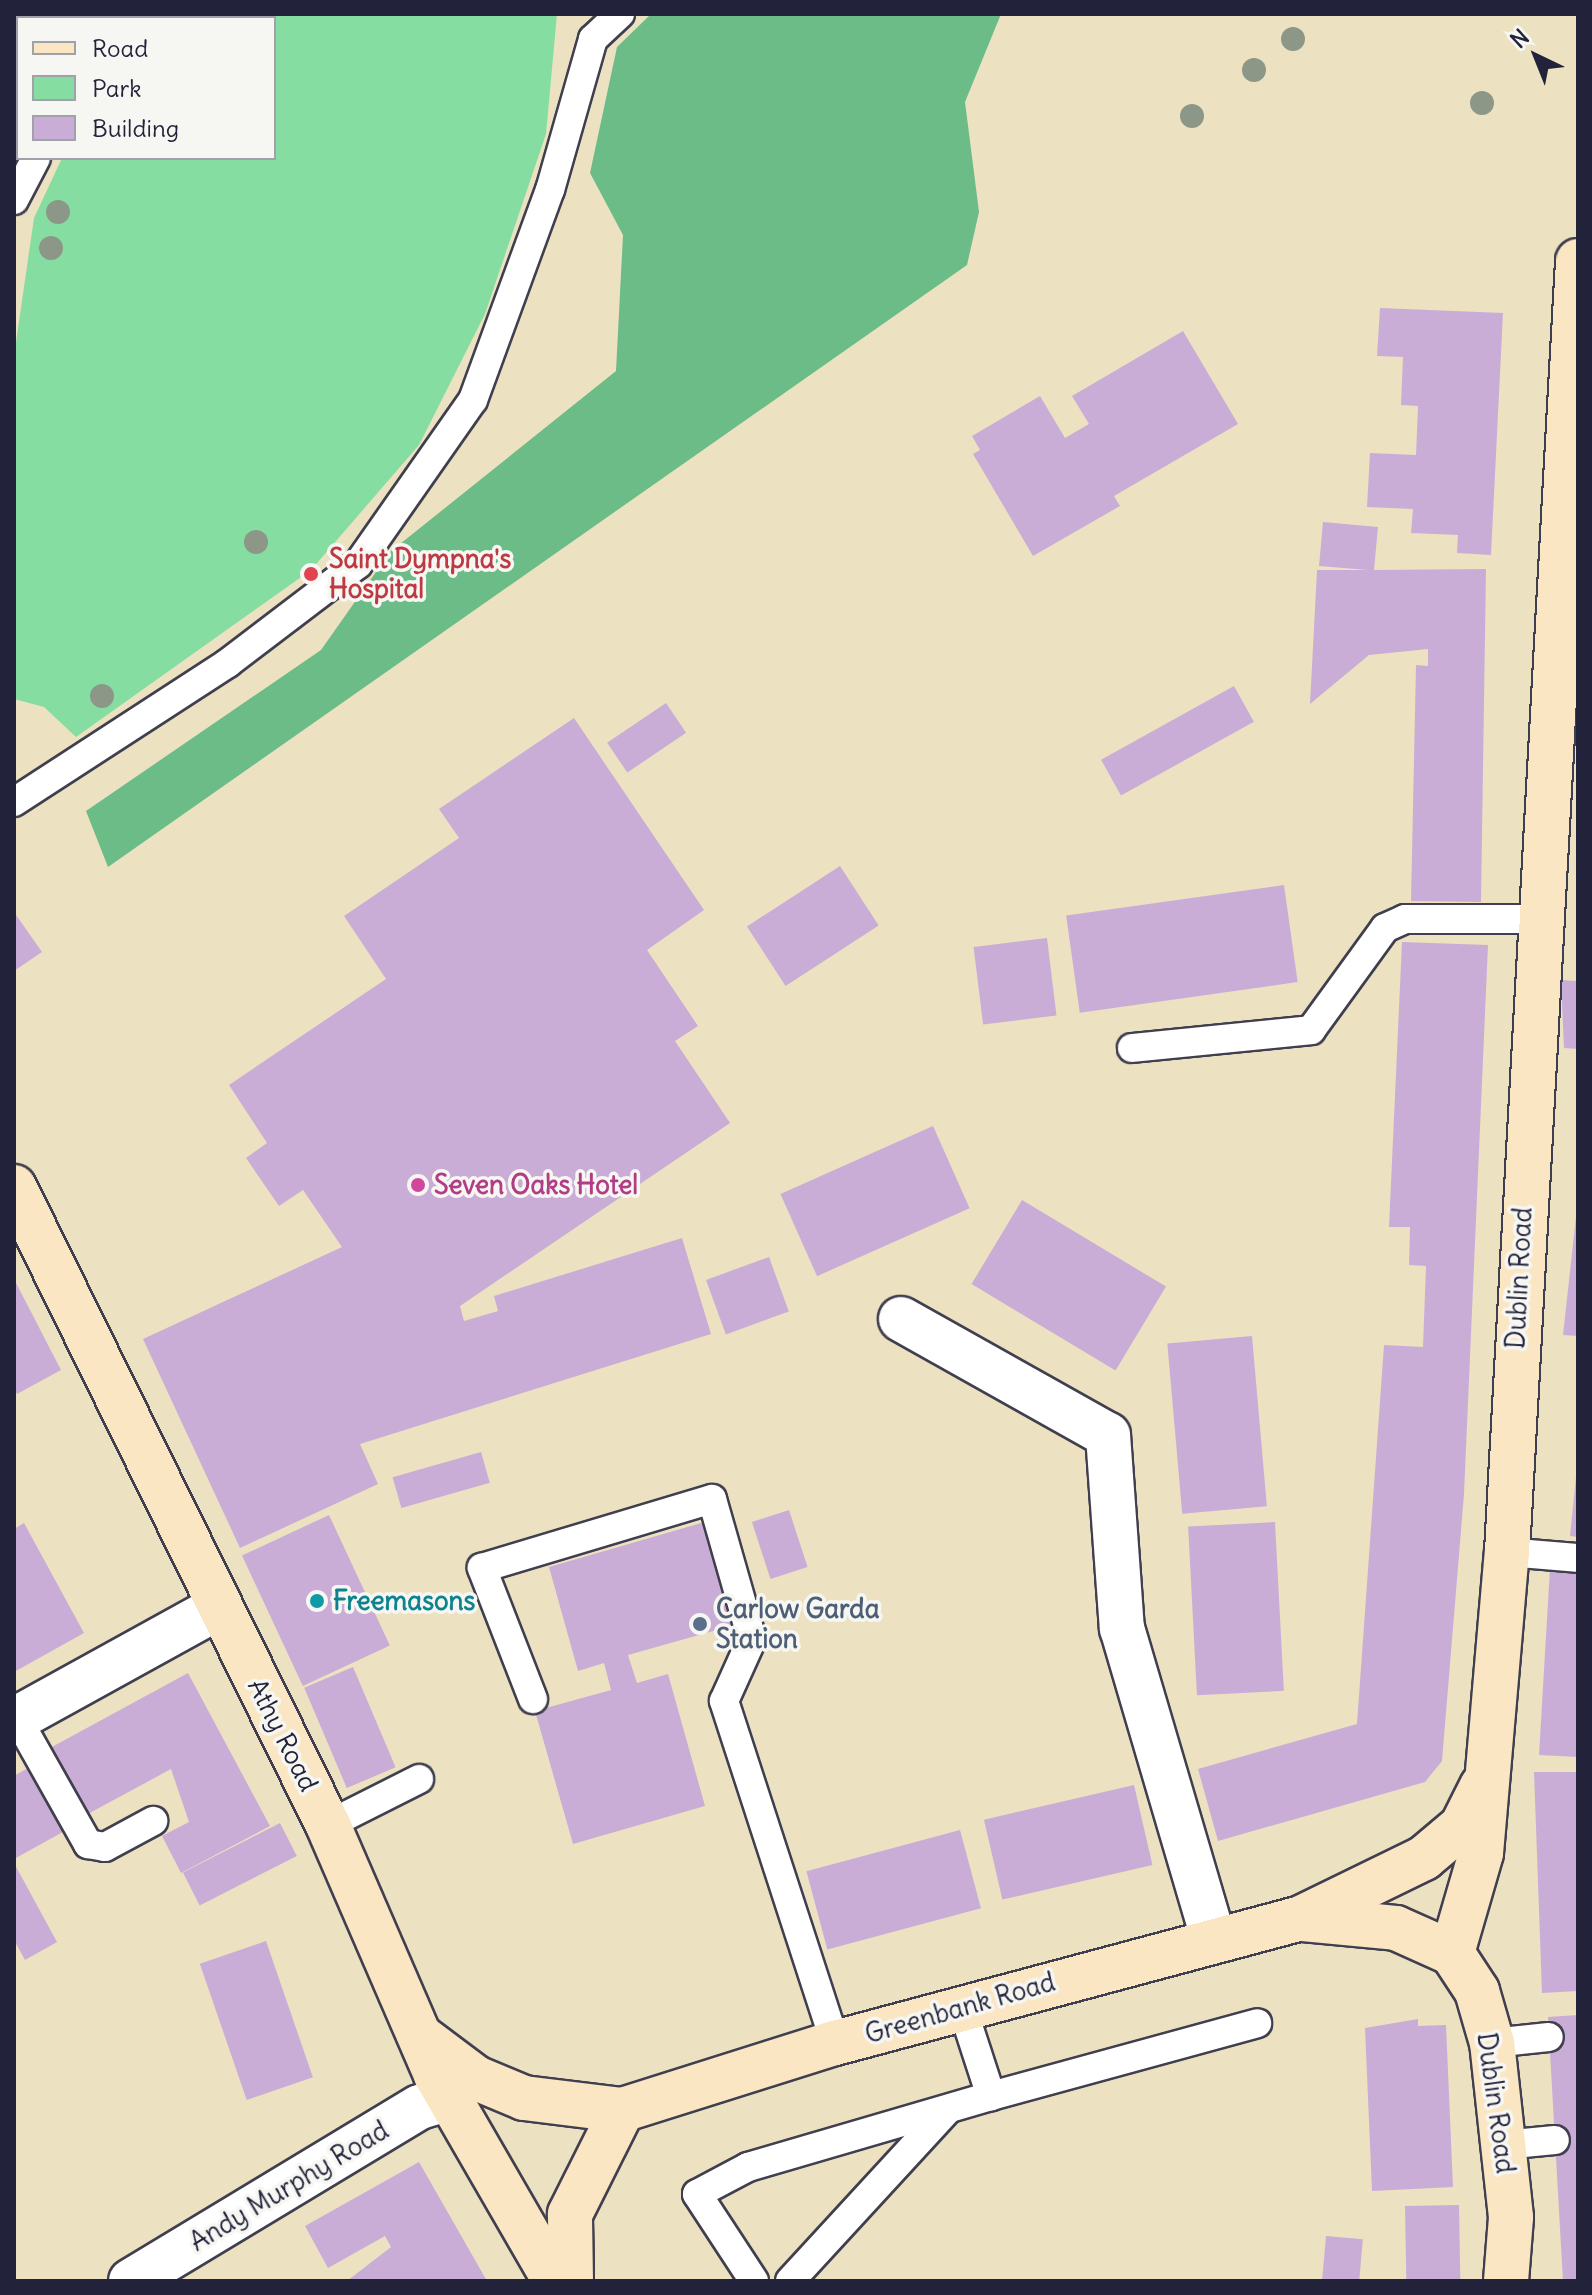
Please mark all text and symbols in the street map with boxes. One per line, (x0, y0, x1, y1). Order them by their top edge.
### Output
legend (16, 16, 276, 160)
north arrow (1496, 16, 1576, 96)
text: N (1505, 23, 1535, 54)
text: Road (92, 33, 148, 63)
text: Park (92, 73, 142, 103)
text: Building (92, 113, 179, 143)
place label: Saint Dympna's Hospital (329, 543, 511, 604)
marker: Saint Dympna's Hospital (300, 563, 322, 585)
place label: Seven Oaks Hotel (434, 1169, 638, 1201)
marker: Seven Oaks Hotel (409, 1176, 427, 1194)
street label: Dublin Road (1500, 1206, 1538, 1350)
place label: Freemasons (333, 1585, 475, 1617)
marker: Freemasons (308, 1592, 326, 1610)
place label: Carlow Garda Station (716, 1593, 879, 1654)
marker: Carlow Garda Station (691, 1615, 709, 1633)
street label: Athy Road (241, 1674, 325, 1796)
street label: Greenbank Road (861, 1966, 1059, 2050)
street label: Dublin Road (1471, 2031, 1521, 2175)
street label: Andy Murphy Road (184, 2114, 394, 2258)

